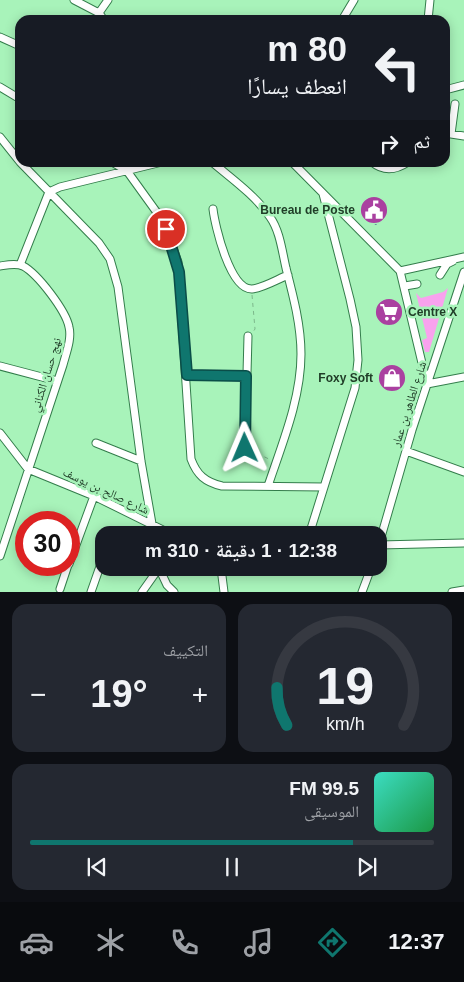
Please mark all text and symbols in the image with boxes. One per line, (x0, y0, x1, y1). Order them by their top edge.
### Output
text: 80 m (267, 29, 347, 68)
icon: left (365, 35, 430, 100)
text: انعطف يسارًا (247, 74, 347, 99)
icon: right (375, 130, 403, 158)
text: ثم (413, 131, 430, 152)
public building icon: Bureau de Poste (359, 195, 389, 225)
place label: Bureau de Poste (260, 203, 355, 217)
pin (145, 208, 187, 250)
icon: arrive (152, 215, 180, 243)
supermarket icon: Centre X (374, 297, 404, 327)
place label: Centre X (408, 305, 457, 319)
street label: نهج حسان الكناني (28, 336, 67, 415)
street label: شارع الطاهر بن عمار (388, 360, 430, 450)
shop icon: Foxy Soft (377, 363, 407, 393)
place label: Foxy Soft (318, 371, 373, 385)
position arrow (218, 421, 270, 473)
street label: شارع صالح بن يوسف (60, 465, 151, 518)
speed limit sign: 30 (15, 511, 80, 576)
text: 12:38 · 1 دقيقة · 310 m (145, 540, 337, 561)
text: التكييف (163, 642, 208, 659)
text: 19 (316, 657, 374, 715)
text: 19° (90, 673, 148, 715)
text: − (30, 679, 46, 710)
text: + (192, 679, 208, 710)
text: km/h (326, 714, 364, 734)
text: 99.5 FM (289, 778, 359, 799)
text: الموسيقى (304, 803, 359, 820)
icon: previous (83, 853, 111, 881)
icon: pause (218, 853, 246, 881)
icon: next (353, 853, 381, 881)
icon: car (19, 925, 54, 960)
icon: climate (93, 925, 128, 960)
icon: phone (167, 925, 202, 960)
icon: music (241, 925, 276, 960)
icon: directions (315, 925, 350, 960)
text: 12:37 (388, 929, 445, 954)

